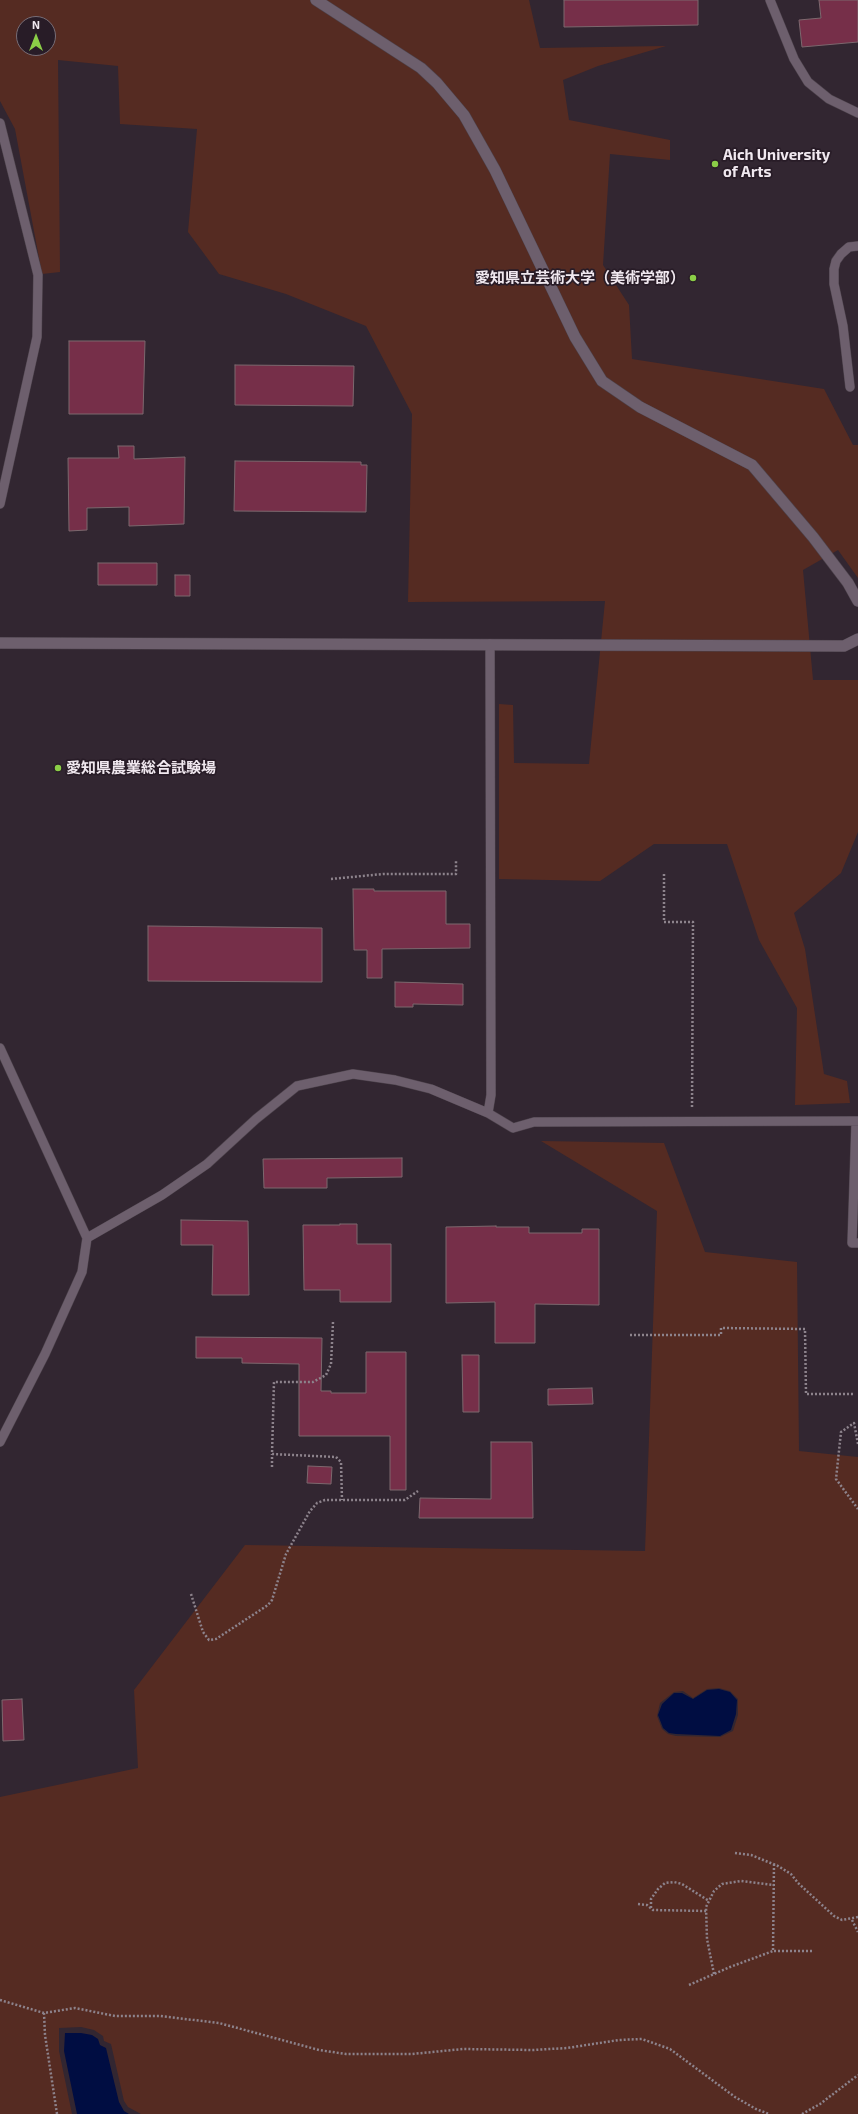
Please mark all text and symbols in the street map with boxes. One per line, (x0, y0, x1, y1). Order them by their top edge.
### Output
north arrow (16, 16, 56, 56)
text: N (32, 18, 40, 31)
place label: Aich University of Arts (723, 146, 830, 181)
marker: Aich University of Arts (710, 159, 720, 169)
place label: 愛知県立芸術大学（美術学部） (475, 269, 685, 287)
marker: 愛知県立芸術大学（美術学部） (688, 273, 698, 283)
place label: 愛知県農業総合試験場 (66, 759, 216, 777)
marker: 愛知県農業総合試験場 (53, 763, 63, 773)

